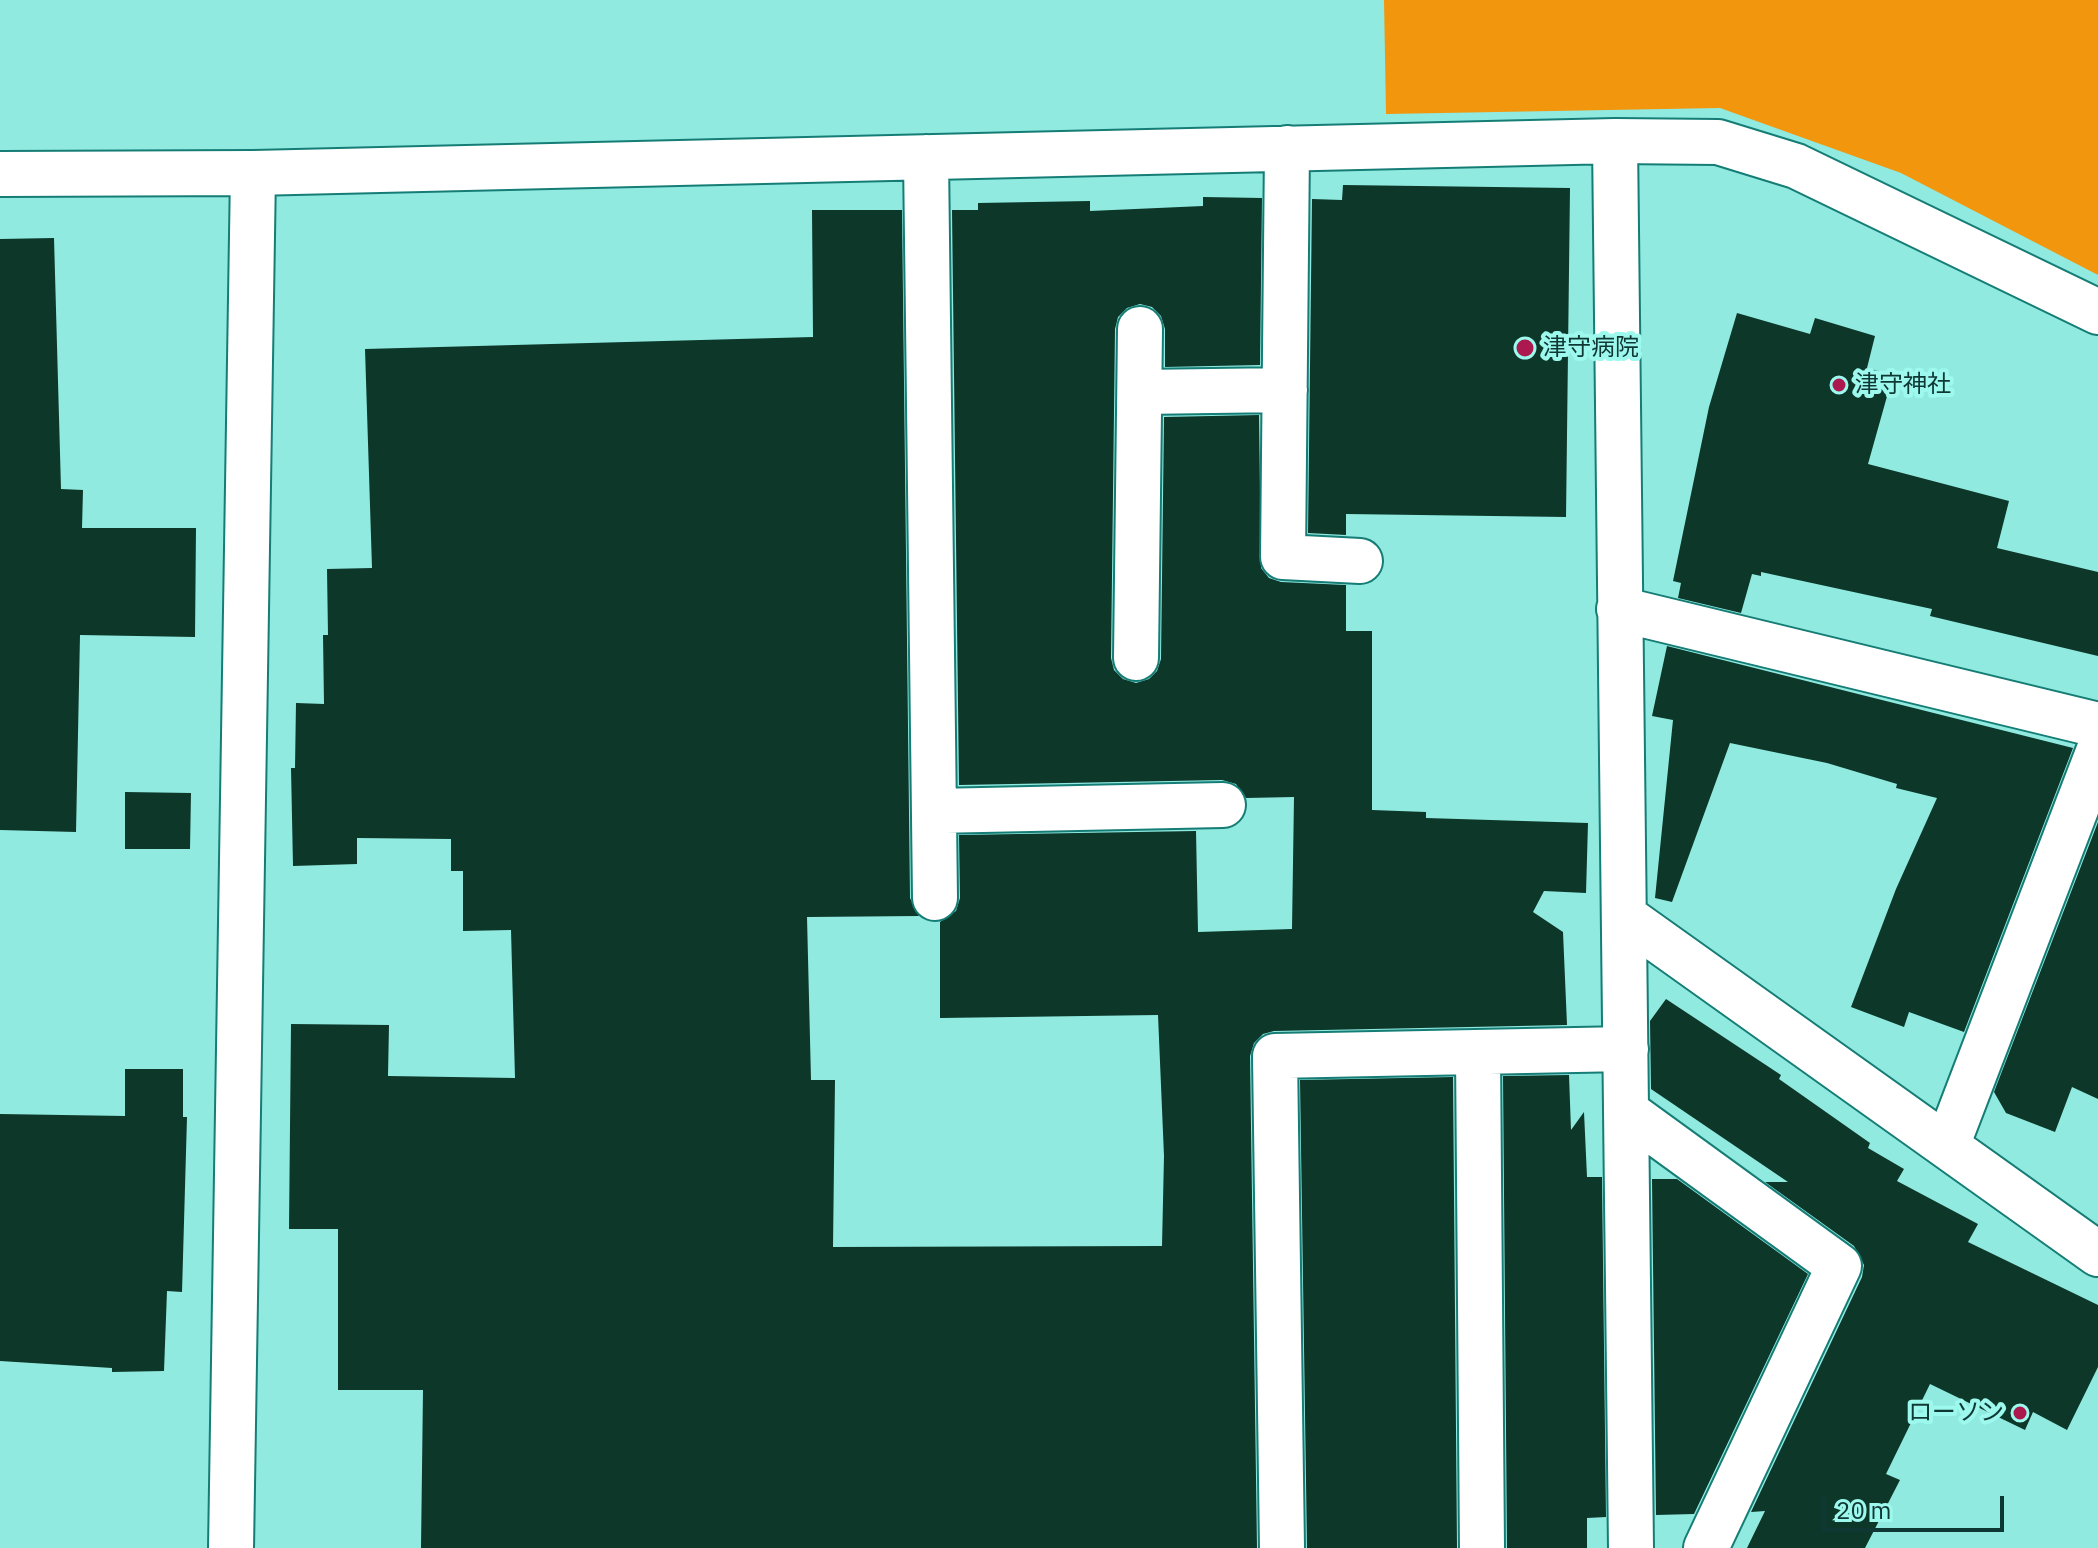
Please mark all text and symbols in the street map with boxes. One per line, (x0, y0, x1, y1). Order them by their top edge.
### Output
place label: 津守病院 (1543, 334, 1639, 362)
marker: 津守病院 (1514, 337, 1536, 359)
place label: 津守神社 (1855, 371, 1951, 399)
marker: 津守神社 (1830, 376, 1848, 394)
place label: ローソン (1908, 1399, 2004, 1427)
marker: ローソン (2011, 1404, 2029, 1422)
scale bar (1826, 1480, 2008, 1530)
text: 20 m (1836, 1494, 1891, 1526)

